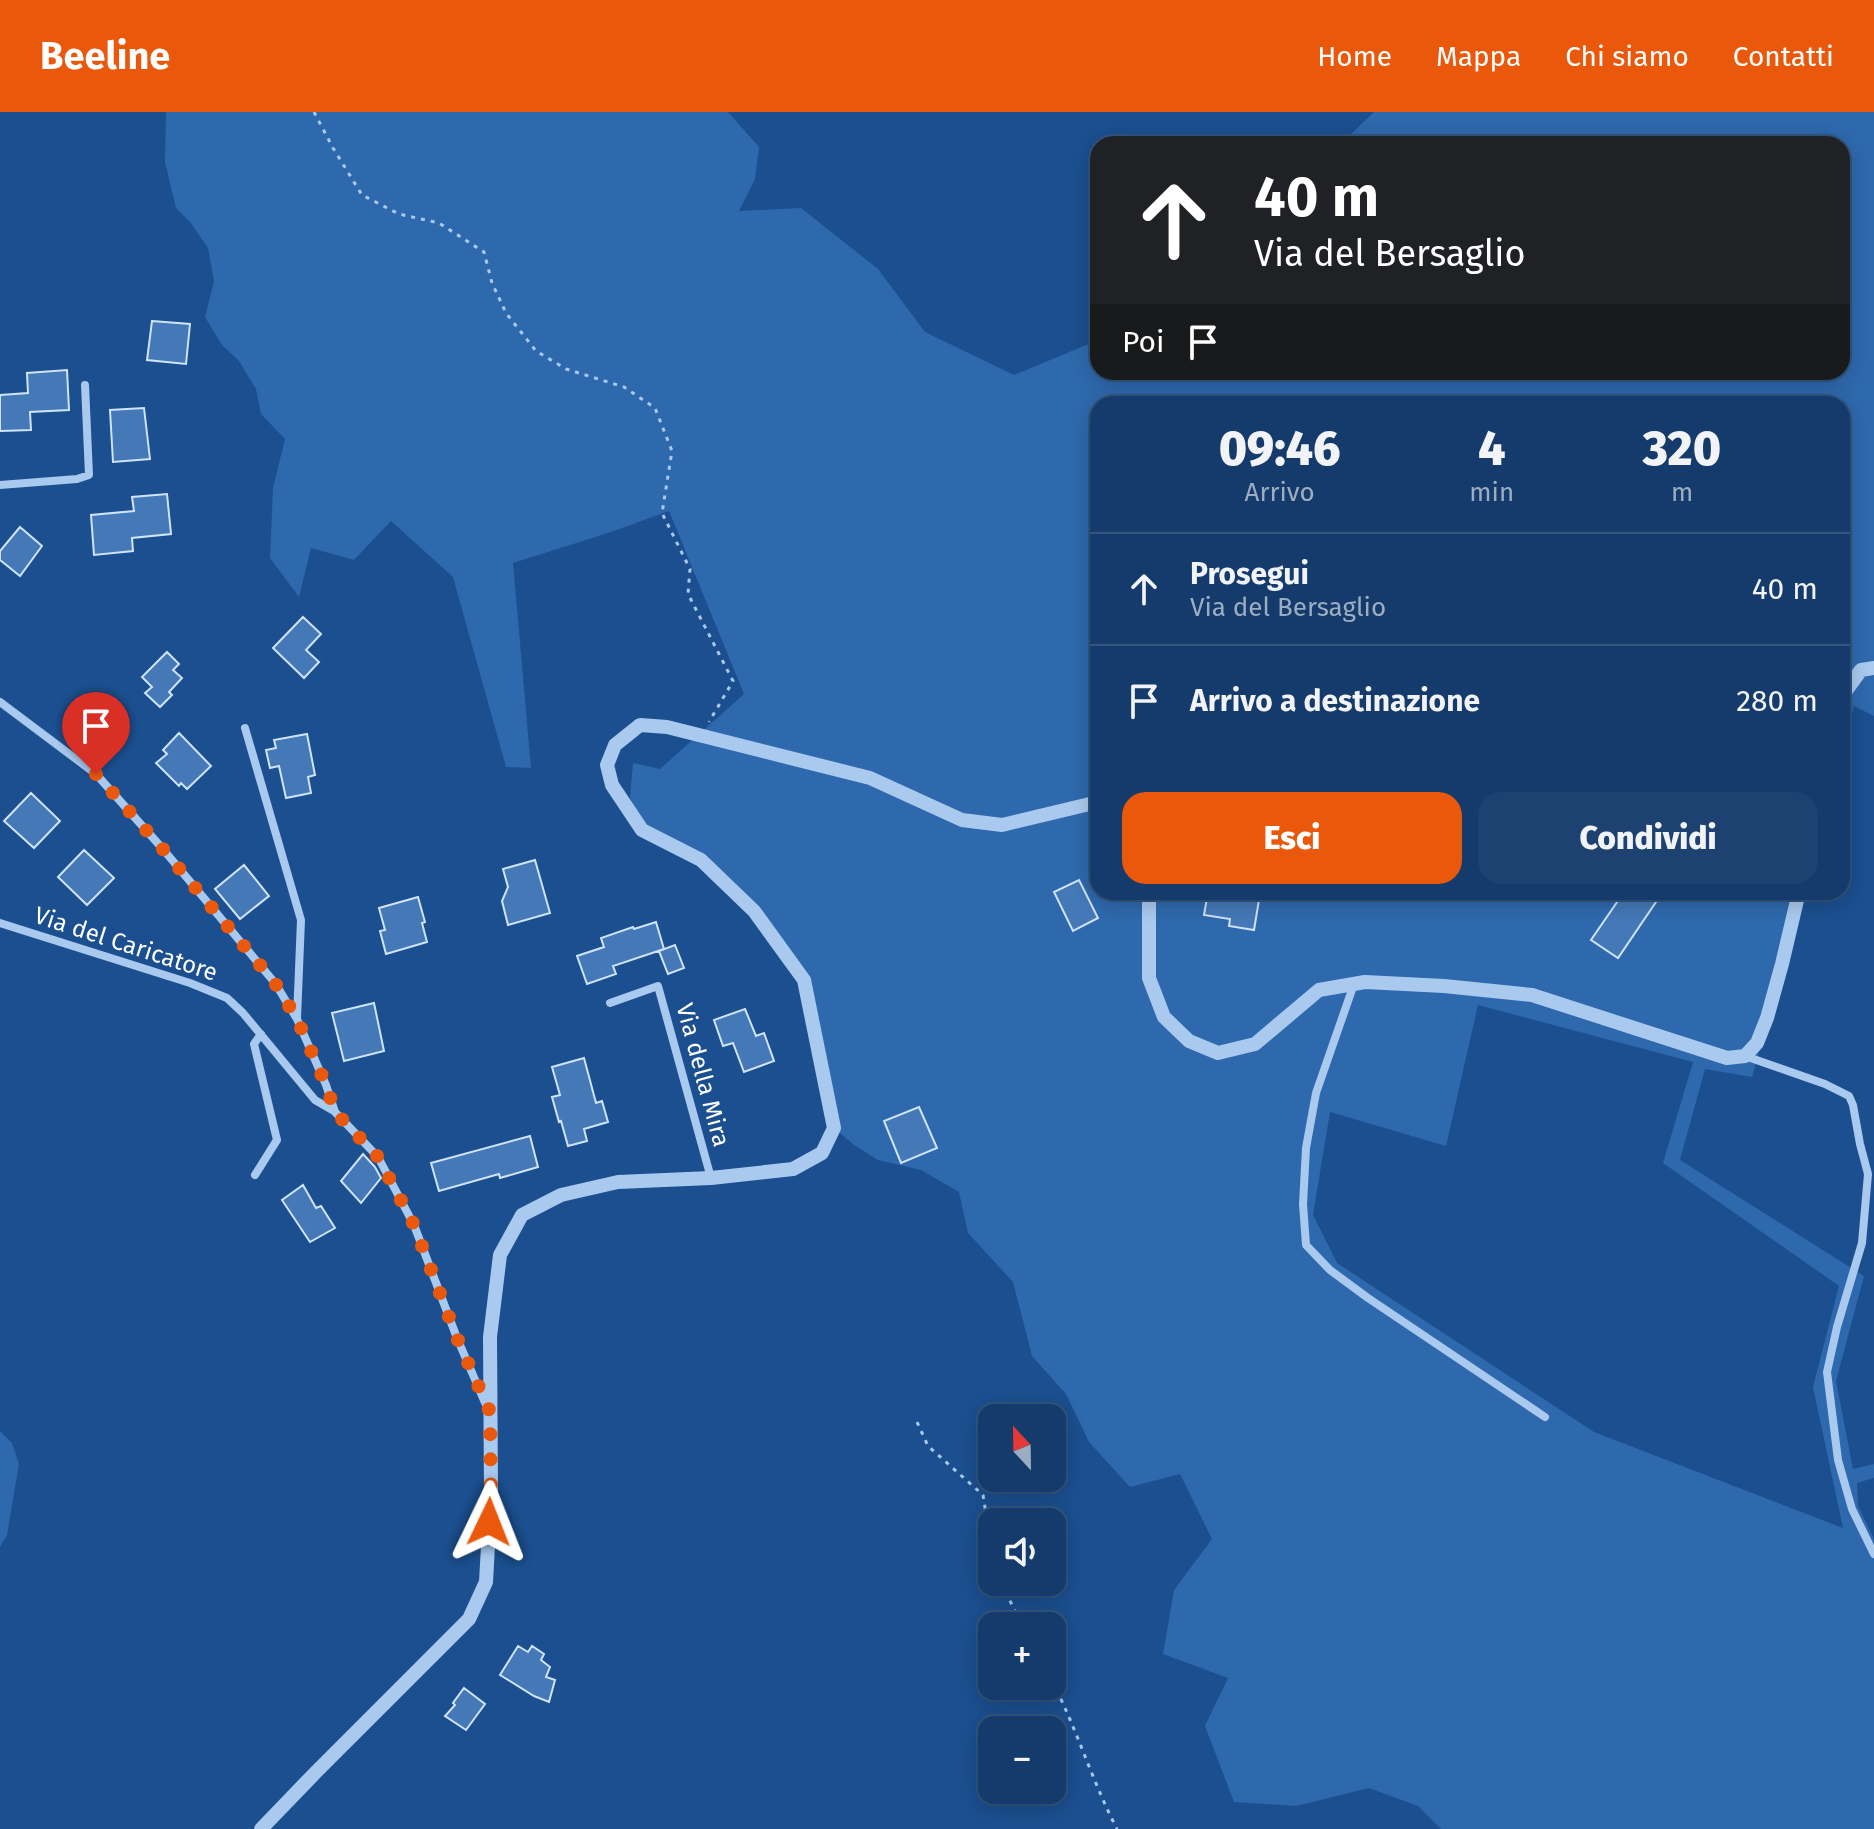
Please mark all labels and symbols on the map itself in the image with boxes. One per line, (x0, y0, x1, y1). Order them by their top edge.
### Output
pin (62, 692, 130, 774)
street label: Via del Caricatore (31, 901, 221, 987)
street label: Via della Mira (670, 1000, 736, 1150)
north arrow (978, 1404, 1066, 1492)
position arrow (447, 1480, 531, 1564)

